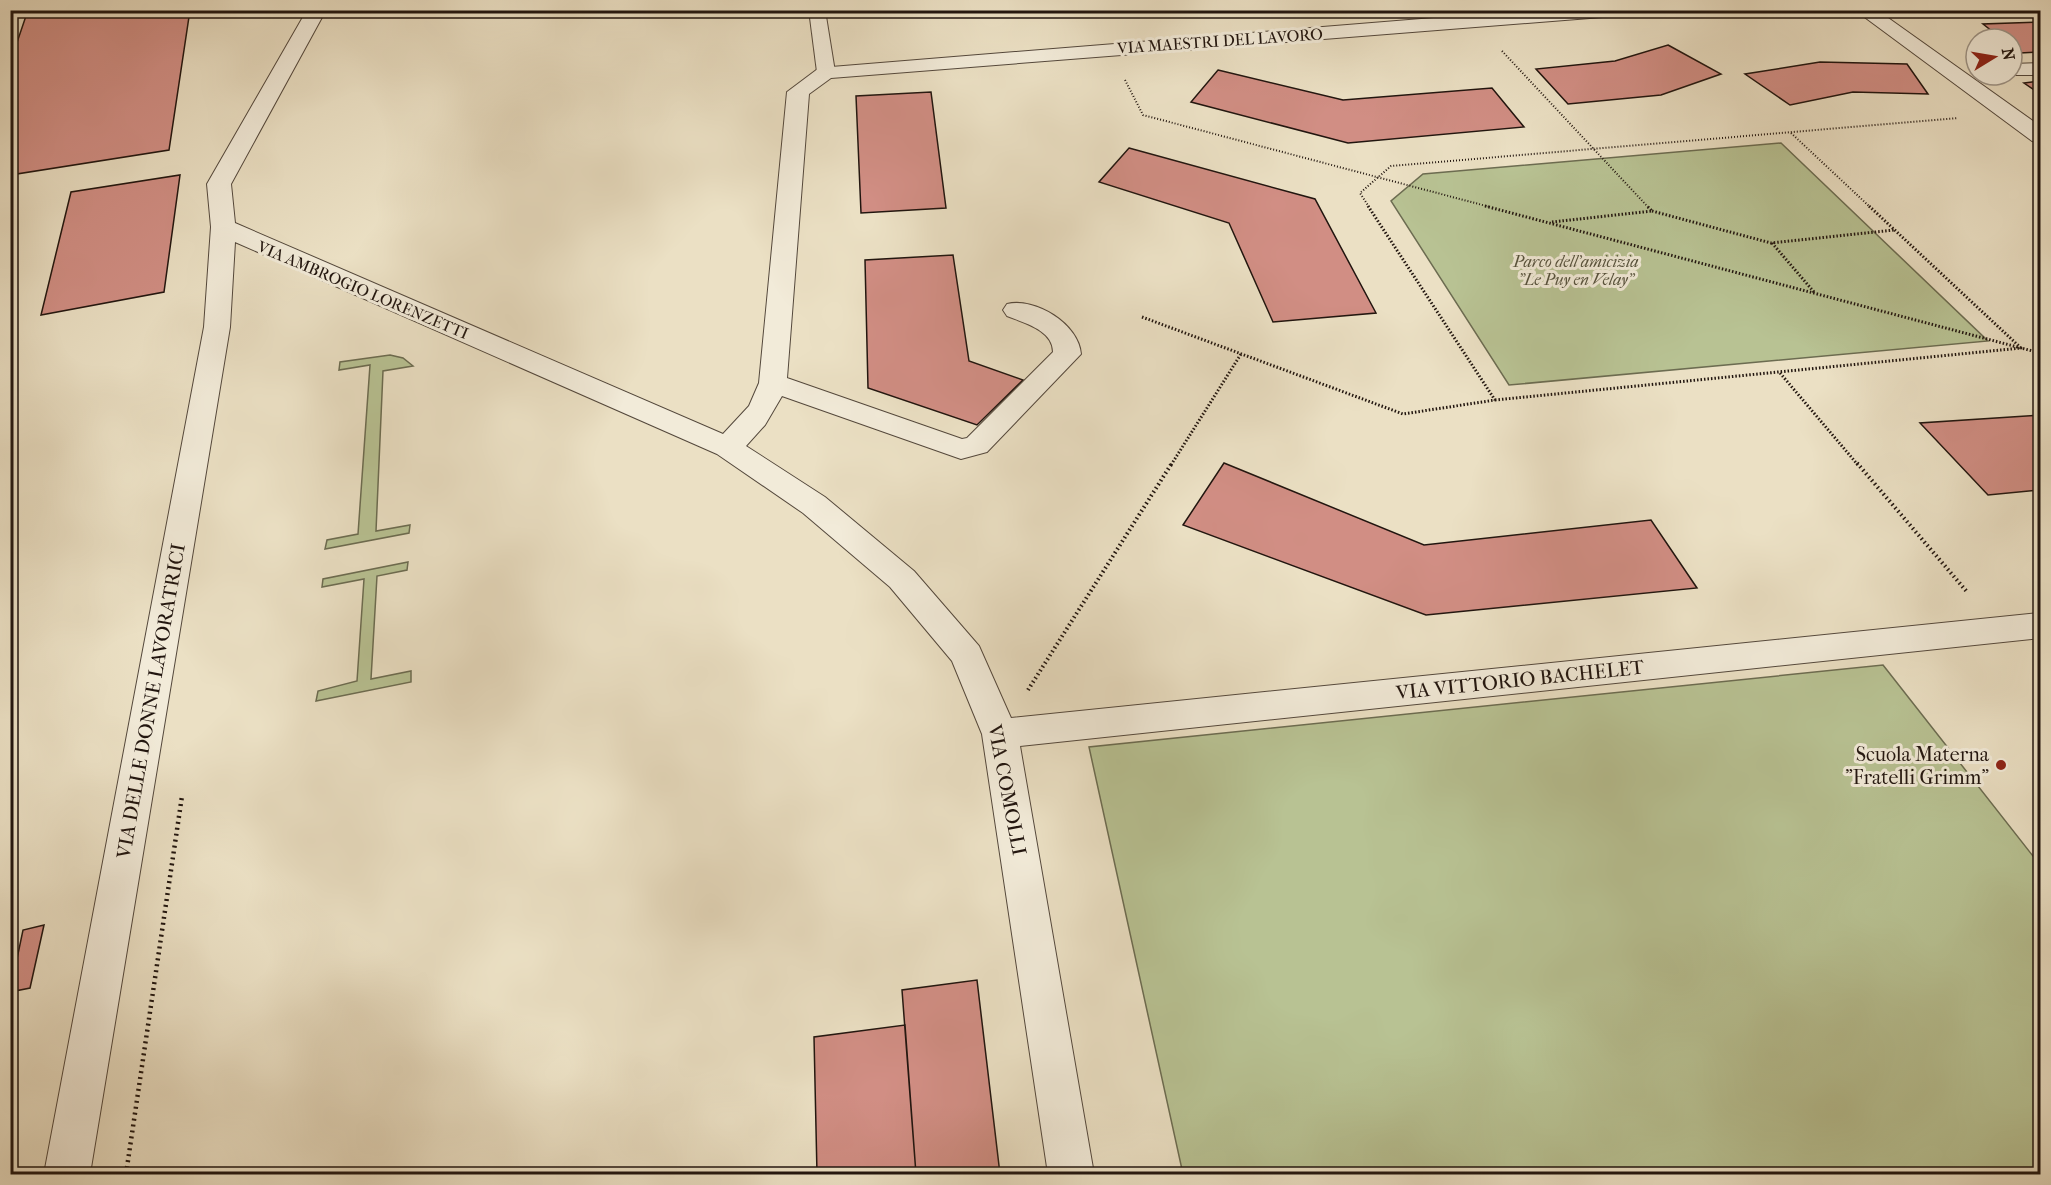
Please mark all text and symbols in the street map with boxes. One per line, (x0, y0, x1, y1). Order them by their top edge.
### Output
street label: VIA MAESTRI DEL LAVORO (1116, 24, 1323, 58)
north arrow (1964, 27, 2024, 87)
text: N (1998, 46, 2019, 63)
street label: VIA AMBROGIO LORENZETTI (254, 236, 471, 343)
park label: Parco dell'amicizia "Le Puy en Velay" (1512, 252, 1639, 289)
street label: VIA DELLE DONNE LAVORATRICI (112, 541, 190, 861)
street label: VIA VITTORIO BACHELET (1394, 655, 1646, 705)
street label: VIA COMOLLI (983, 722, 1031, 858)
place label: Scuola Materna "Fratelli Grimm" (1845, 743, 1990, 789)
marker: Scuola Materna "Fratelli Grimm" (1994, 758, 2008, 772)

